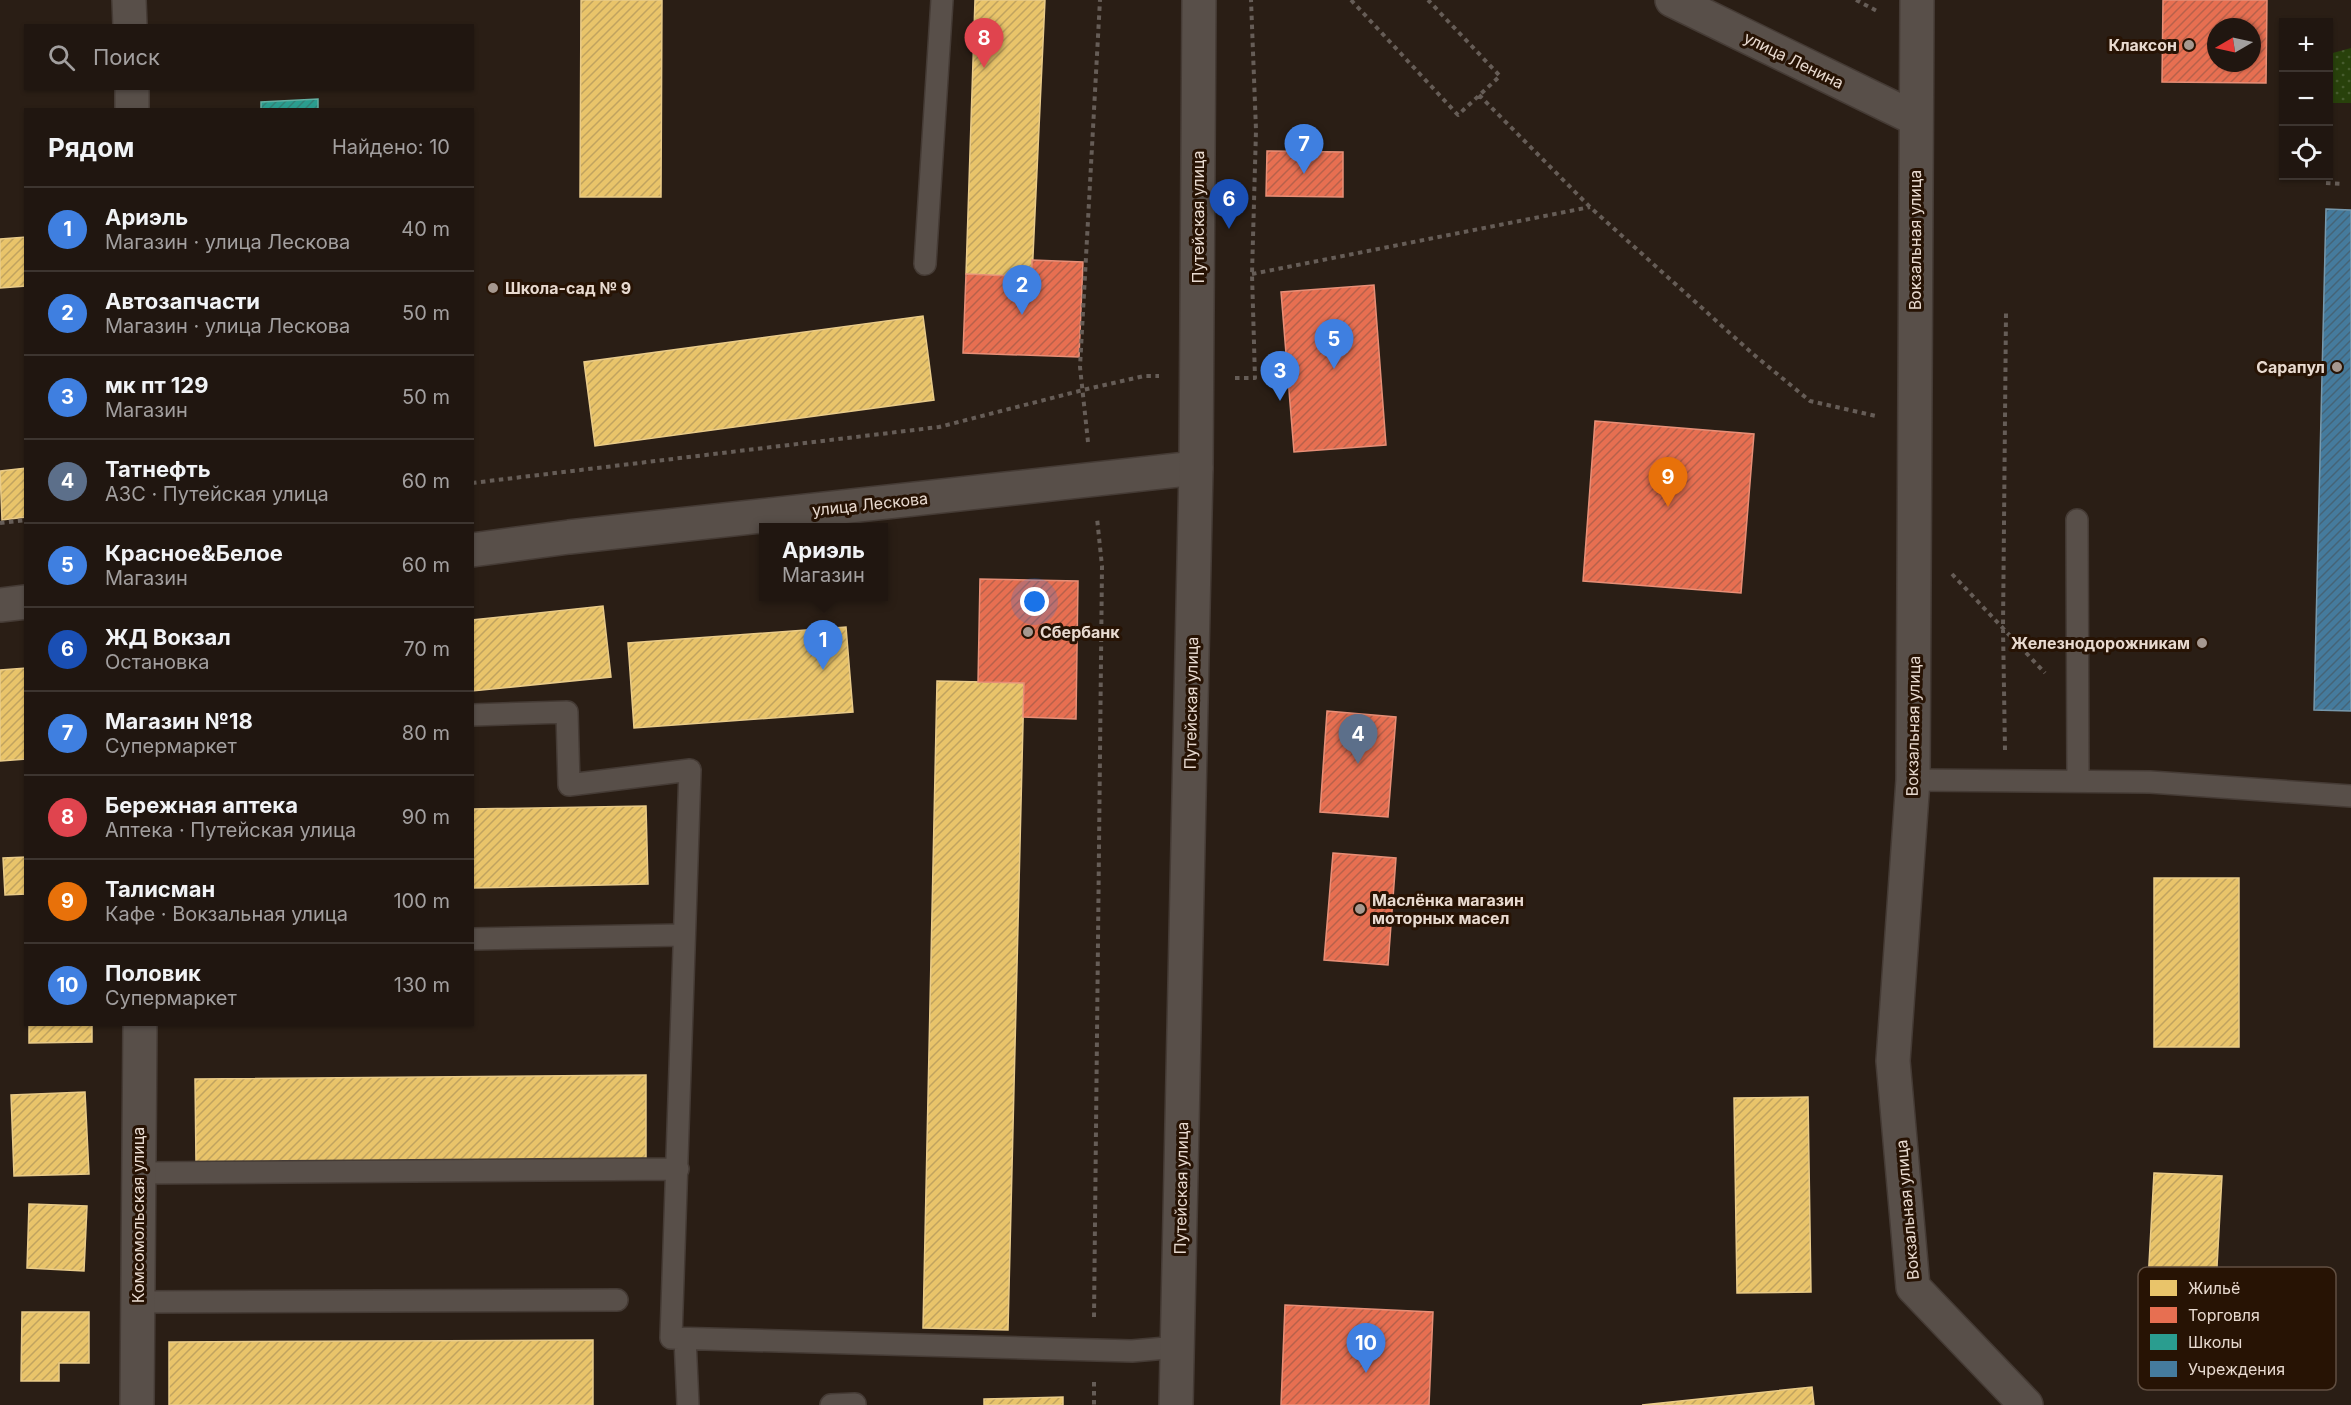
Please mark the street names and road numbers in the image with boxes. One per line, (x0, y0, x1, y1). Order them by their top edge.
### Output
street label: улица Ленина (1741, 27, 1847, 93)
street label: Путейская улица (1188, 151, 1208, 283)
street label: Вокзальная улица (1905, 170, 1925, 310)
street label: улица Лескова (811, 488, 929, 520)
street label: Путейская улица (1180, 636, 1202, 770)
street label: Вокзальная улица (1902, 655, 1924, 797)
street label: Путейская улица (1170, 1121, 1192, 1255)
street label: Комсомольская улица (128, 1127, 148, 1303)
street label: Вокзальная улица (1891, 1139, 1923, 1281)

